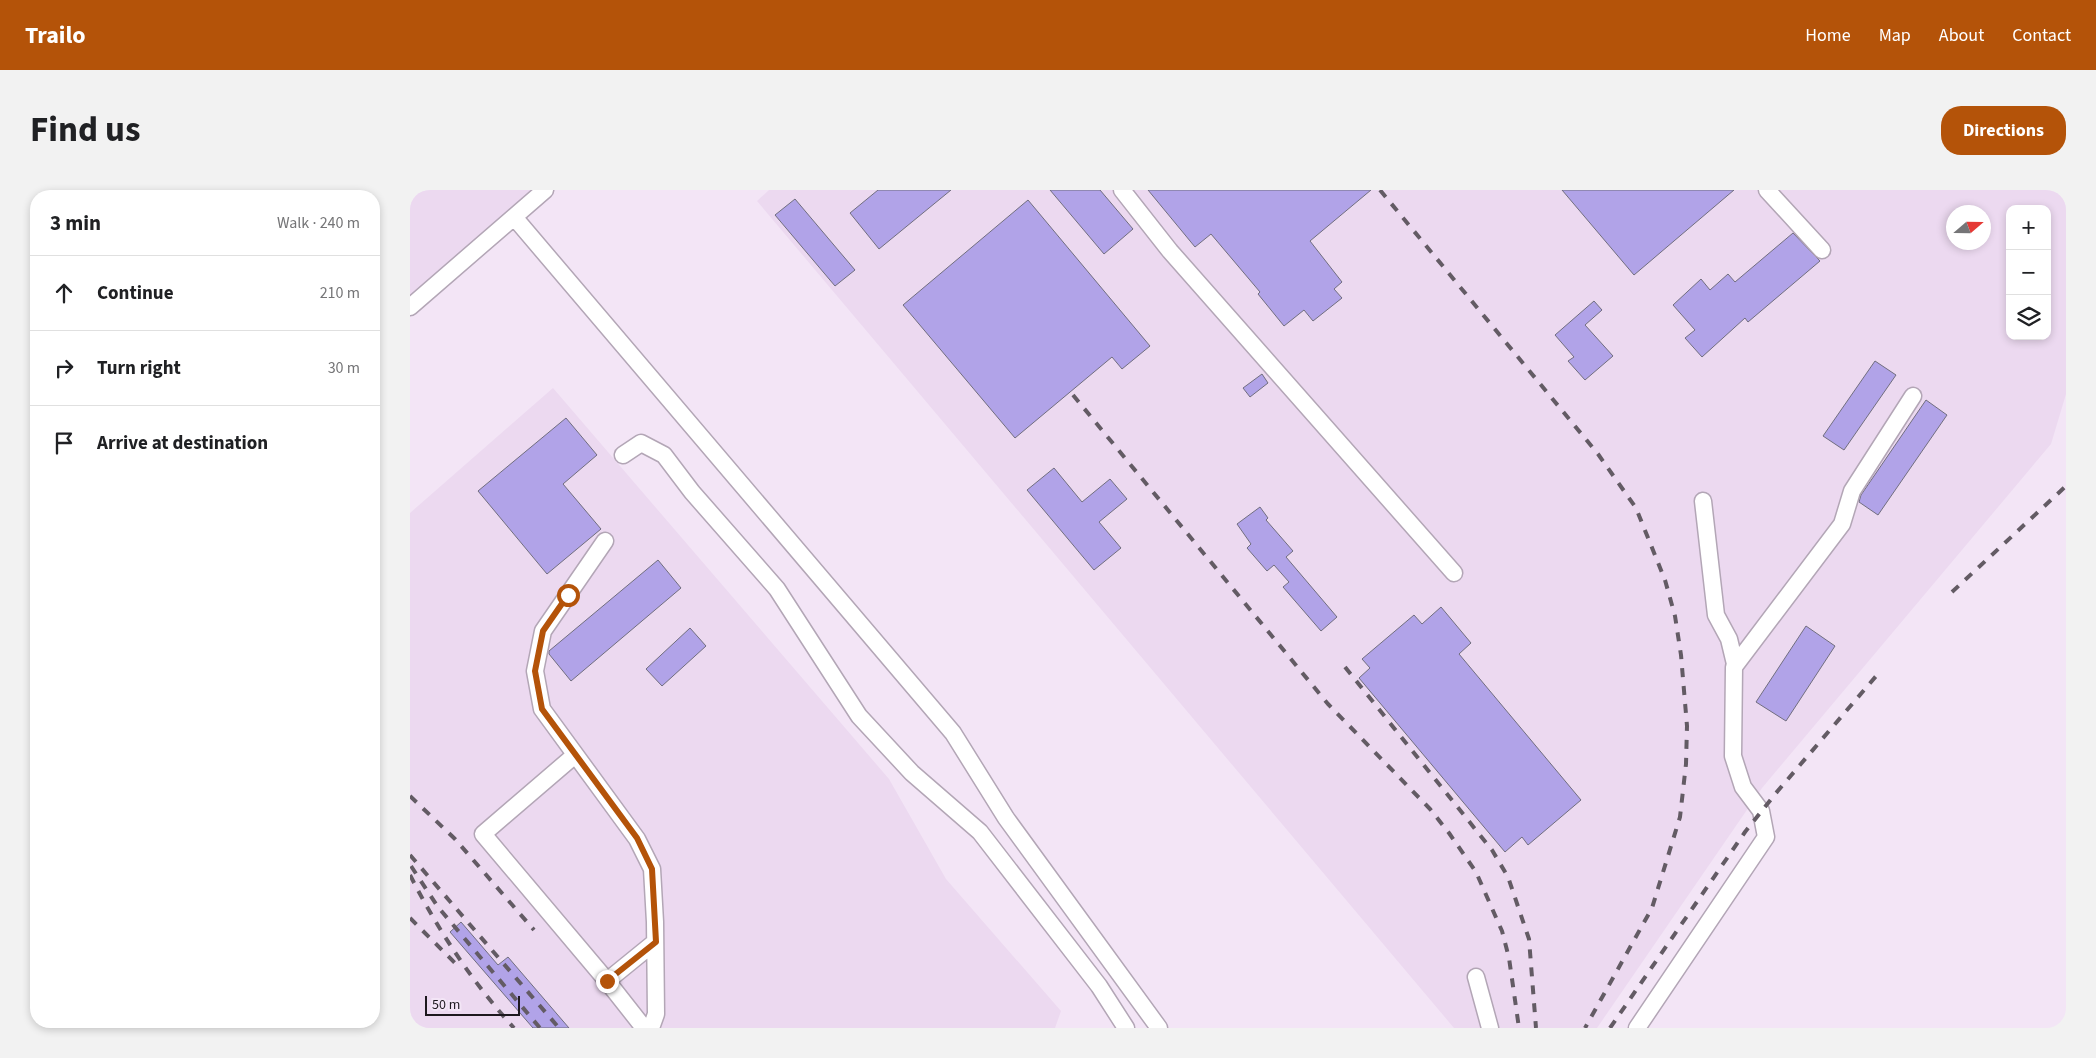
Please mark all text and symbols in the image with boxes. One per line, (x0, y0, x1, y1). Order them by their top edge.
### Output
text: Trailo (25, 18, 86, 53)
text: Home (1805, 23, 1851, 48)
text: Map (1879, 23, 1911, 48)
text: About (1939, 23, 1984, 48)
text: Contact (2012, 23, 2071, 48)
text: Find us (30, 105, 140, 155)
button: Directions (1941, 106, 2066, 155)
north arrow (1946, 205, 1991, 250)
map controls (2006, 205, 2051, 340)
button: + (2006, 205, 2051, 250)
text: 3 min (50, 208, 101, 238)
text: Walk · 240 m (277, 212, 360, 234)
button: − (2006, 250, 2051, 295)
icon: ahead (50, 279, 78, 307)
text: Continue (97, 280, 174, 307)
text: 210 m (320, 282, 360, 304)
button: layers (2006, 295, 2051, 340)
icon: right (50, 354, 78, 382)
text: Turn right (97, 355, 181, 382)
text: 30 m (328, 357, 360, 379)
icon: arrive (50, 429, 78, 457)
text: Arrive at destination (97, 430, 268, 457)
route start (557, 584, 580, 607)
route end (596, 970, 619, 993)
scale bar (425, 993, 520, 1016)
text: 50 m (432, 995, 460, 1015)

